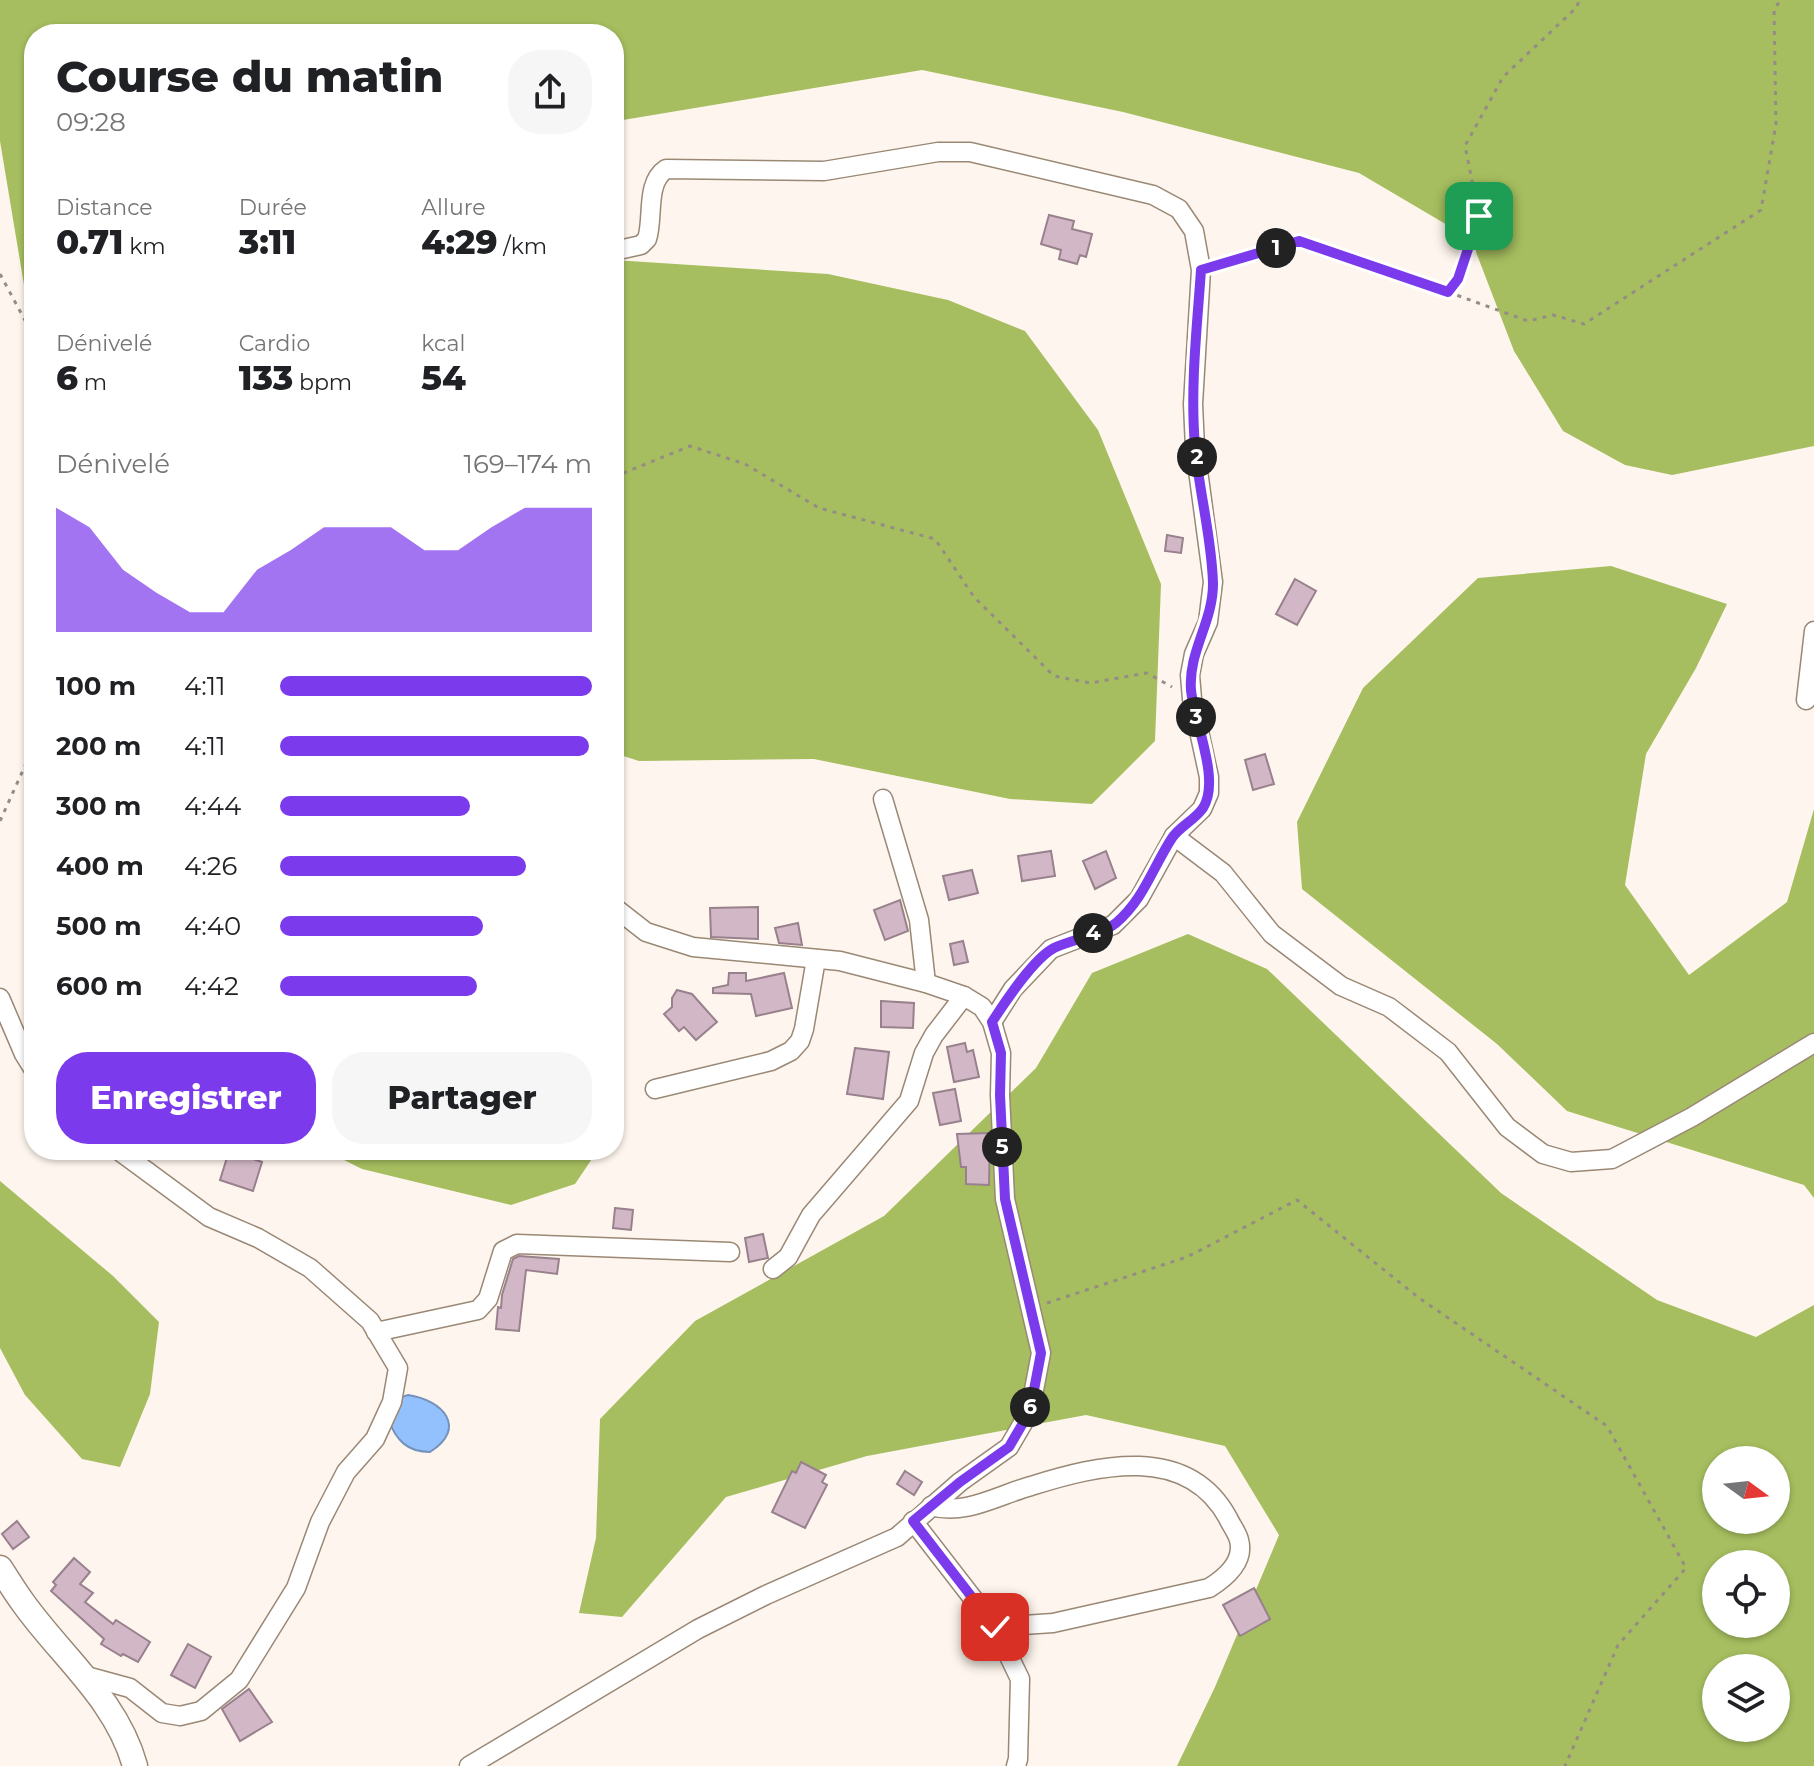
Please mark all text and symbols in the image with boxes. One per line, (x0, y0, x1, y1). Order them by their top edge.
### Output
text: Course du matin (56, 49, 443, 103)
button: share (508, 50, 592, 134)
text: 09:28 (56, 106, 126, 138)
pin (1445, 182, 1513, 250)
text: Distance (56, 194, 153, 221)
text: Durée (239, 194, 307, 221)
text: Allure (421, 194, 486, 221)
icon: arrive (1457, 194, 1501, 238)
text: 0.71 (56, 221, 123, 263)
text: 3:11 (239, 221, 296, 263)
text: 4:29 (421, 221, 498, 263)
pin: 1 (1256, 228, 1296, 268)
text: km (123, 233, 166, 260)
text: /km (498, 233, 547, 260)
text: 1 (1272, 234, 1280, 261)
text: Dénivelé (56, 330, 152, 357)
text: Cardio (239, 330, 310, 357)
text: kcal (421, 330, 465, 357)
text: 6 (56, 357, 78, 399)
text: 133 (239, 357, 293, 399)
text: 54 (421, 357, 466, 399)
text: m (78, 369, 107, 396)
text: bpm (293, 369, 352, 396)
pin: 2 (1177, 437, 1217, 477)
text: 2 (1191, 443, 1203, 470)
text: Dénivelé (56, 448, 170, 480)
text: 169–174 m (464, 448, 592, 480)
text: 100 m (56, 670, 136, 702)
text: 4:11 (184, 670, 226, 702)
pin: 3 (1176, 697, 1216, 737)
text: 3 (1189, 703, 1203, 730)
text: 200 m (56, 730, 141, 762)
text: 4:11 (184, 730, 226, 762)
text: 300 m (56, 790, 141, 822)
text: 4:44 (184, 790, 241, 822)
text: 400 m (56, 850, 144, 882)
text: 4:26 (184, 850, 237, 882)
text: 500 m (56, 910, 141, 942)
text: 4:40 (184, 910, 241, 942)
pin: 4 (1073, 913, 1113, 953)
text: 4 (1085, 919, 1101, 946)
text: 600 m (56, 970, 143, 1002)
text: 4:42 (184, 970, 239, 1002)
button: Enregistrer (56, 1052, 316, 1144)
button: Partager (332, 1052, 592, 1144)
pin: 5 (982, 1127, 1022, 1167)
text: 5 (995, 1133, 1009, 1160)
pin: 6 (1010, 1387, 1050, 1427)
text: 6 (1023, 1393, 1037, 1420)
north arrow (1702, 1446, 1790, 1534)
map controls (1702, 1446, 1790, 1742)
button: locate (1702, 1550, 1790, 1638)
pin (961, 1593, 1029, 1661)
icon: check (973, 1605, 1017, 1649)
button: layers (1702, 1654, 1790, 1742)

